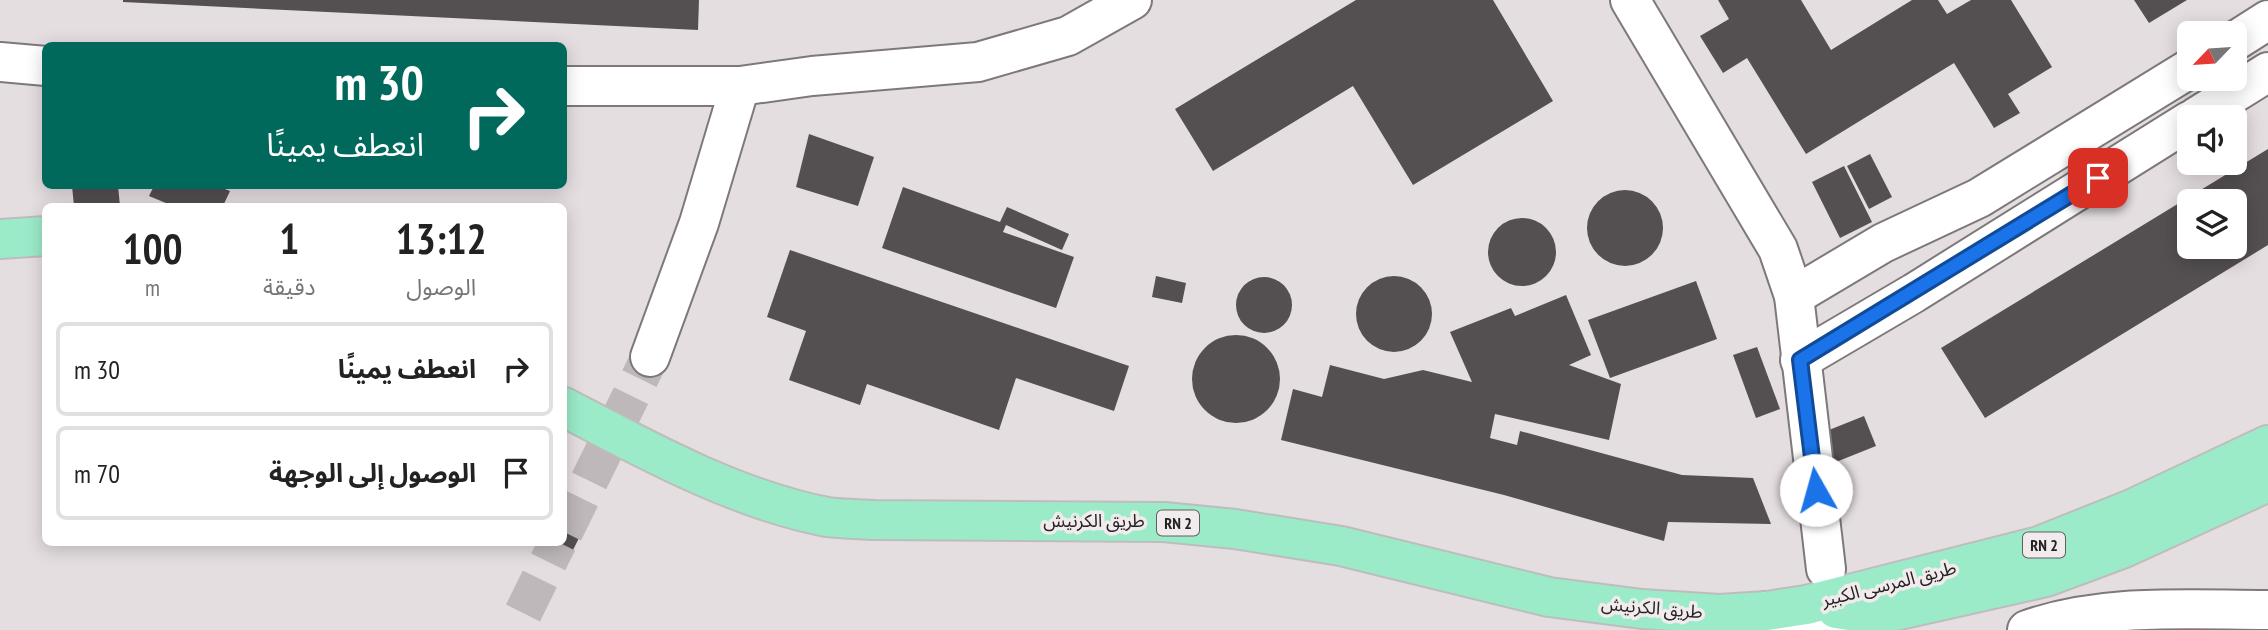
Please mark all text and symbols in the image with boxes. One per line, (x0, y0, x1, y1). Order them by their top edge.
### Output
north arrow (2177, 21, 2247, 91)
map controls (2177, 21, 2247, 259)
text: 30 m (335, 50, 424, 114)
icon: right (448, 70, 539, 161)
button: sound (2177, 105, 2247, 175)
text: انعطف يمينًا (266, 123, 424, 165)
pin (2068, 148, 2128, 208)
icon: arrive (2079, 159, 2117, 197)
button: layers (2177, 189, 2247, 259)
text: 1 (279, 211, 299, 266)
text: 13:12 (396, 211, 487, 266)
text: 100 (122, 221, 183, 276)
text: دقيقة (263, 272, 315, 301)
text: الوصول (406, 272, 476, 301)
text: m (145, 273, 160, 302)
icon: right (497, 350, 535, 388)
text: انعطف يمينًا (338, 352, 476, 385)
text: 30 m (74, 353, 120, 386)
position arrow (1779, 453, 1853, 527)
icon: arrive (497, 454, 535, 492)
text: الوصول إلى الوجهة (269, 456, 476, 489)
text: 70 m (74, 457, 120, 490)
street label: طريق الكرنيش (1043, 509, 1145, 532)
road number: RN 2 (1157, 510, 1199, 536)
road number: RN 2 (2023, 532, 2065, 558)
street label: طريق المرسى الكبير (1818, 556, 1959, 612)
street label: طريق الكرنيش (1600, 592, 1704, 623)

